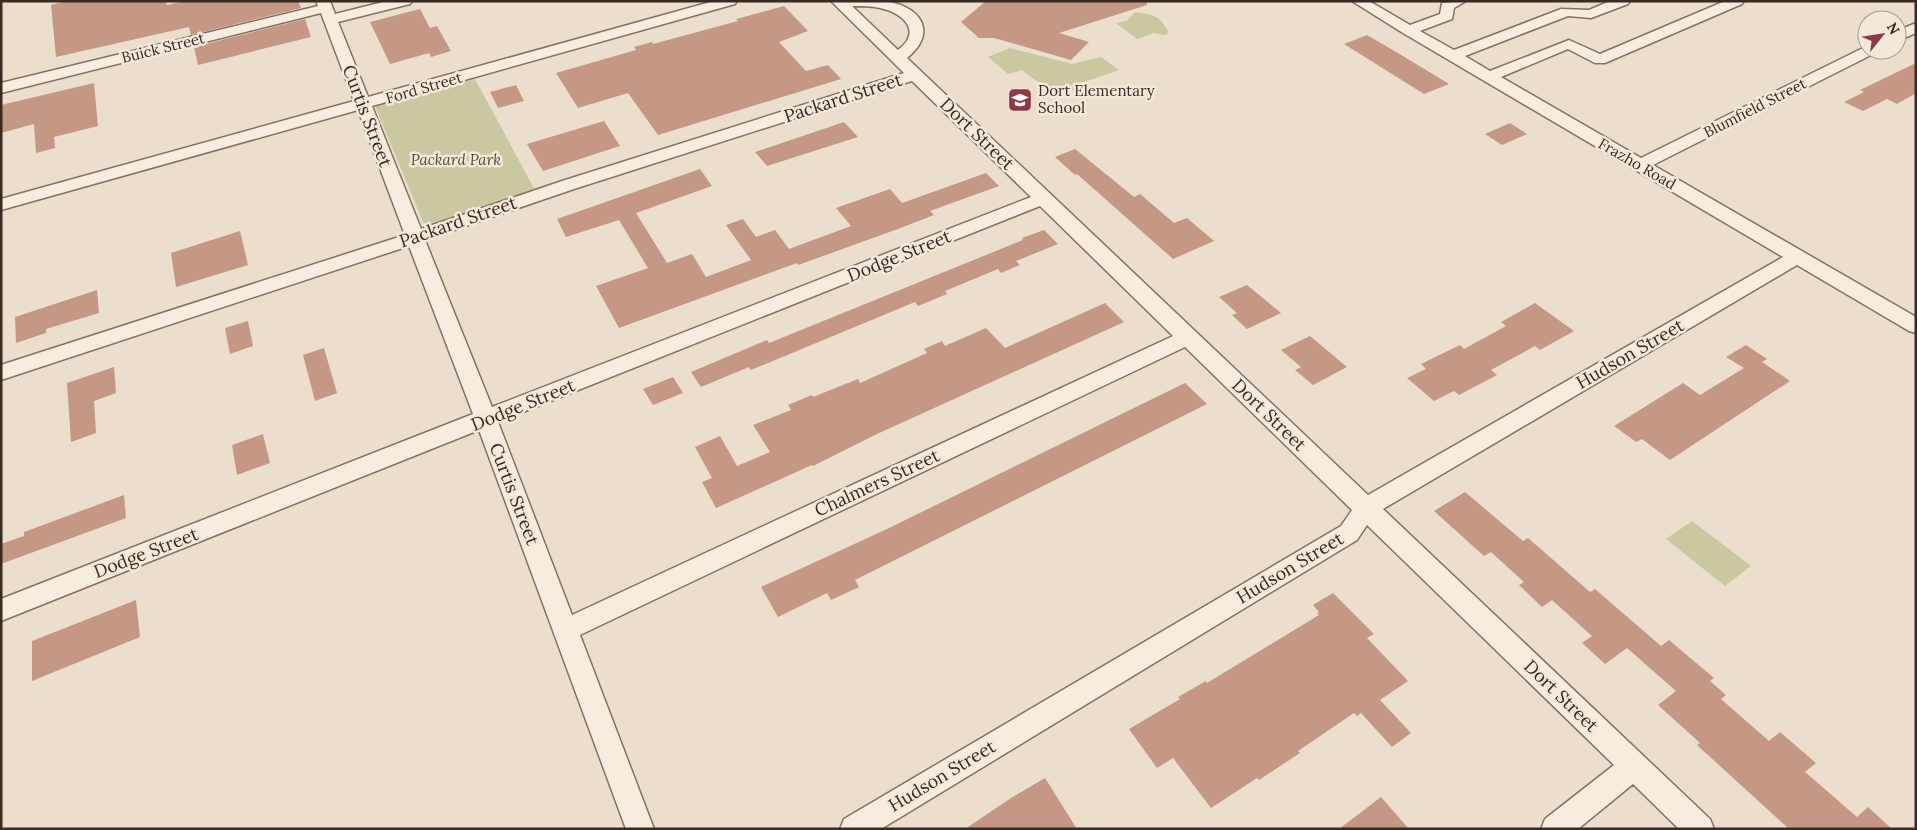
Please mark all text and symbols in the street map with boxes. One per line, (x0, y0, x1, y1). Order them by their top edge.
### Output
north arrow (1857, 10, 1907, 60)
text: N (1883, 19, 1904, 38)
street label: Buick Street (119, 28, 207, 67)
street label: Curtis Street (337, 62, 397, 170)
street label: Ford Street (383, 68, 464, 107)
street label: Packard Street (781, 68, 905, 127)
street label: Blumfield Street (1700, 73, 1809, 142)
place label: Dort Elementary School (1038, 81, 1155, 117)
school or university icon: Dort Elementary School (1007, 87, 1033, 113)
street label: Dort Street (935, 93, 1019, 175)
street label: Frazho Road (1595, 134, 1679, 193)
park label: Packard Park (411, 150, 501, 169)
street label: Packard Street (396, 191, 520, 252)
street label: Dodge Street (843, 224, 954, 287)
street label: Hudson Street (1572, 313, 1688, 394)
street label: Dodge Street (467, 373, 578, 436)
street label: Dort Street (1227, 374, 1311, 456)
street label: Curtis Street (484, 440, 544, 548)
street label: Chalmers Street (811, 444, 943, 522)
street label: Dodge Street (90, 522, 201, 583)
street label: Hudson Street (1232, 527, 1347, 609)
street label: Dort Street (1519, 655, 1603, 737)
street label: Hudson Street (884, 735, 999, 817)

